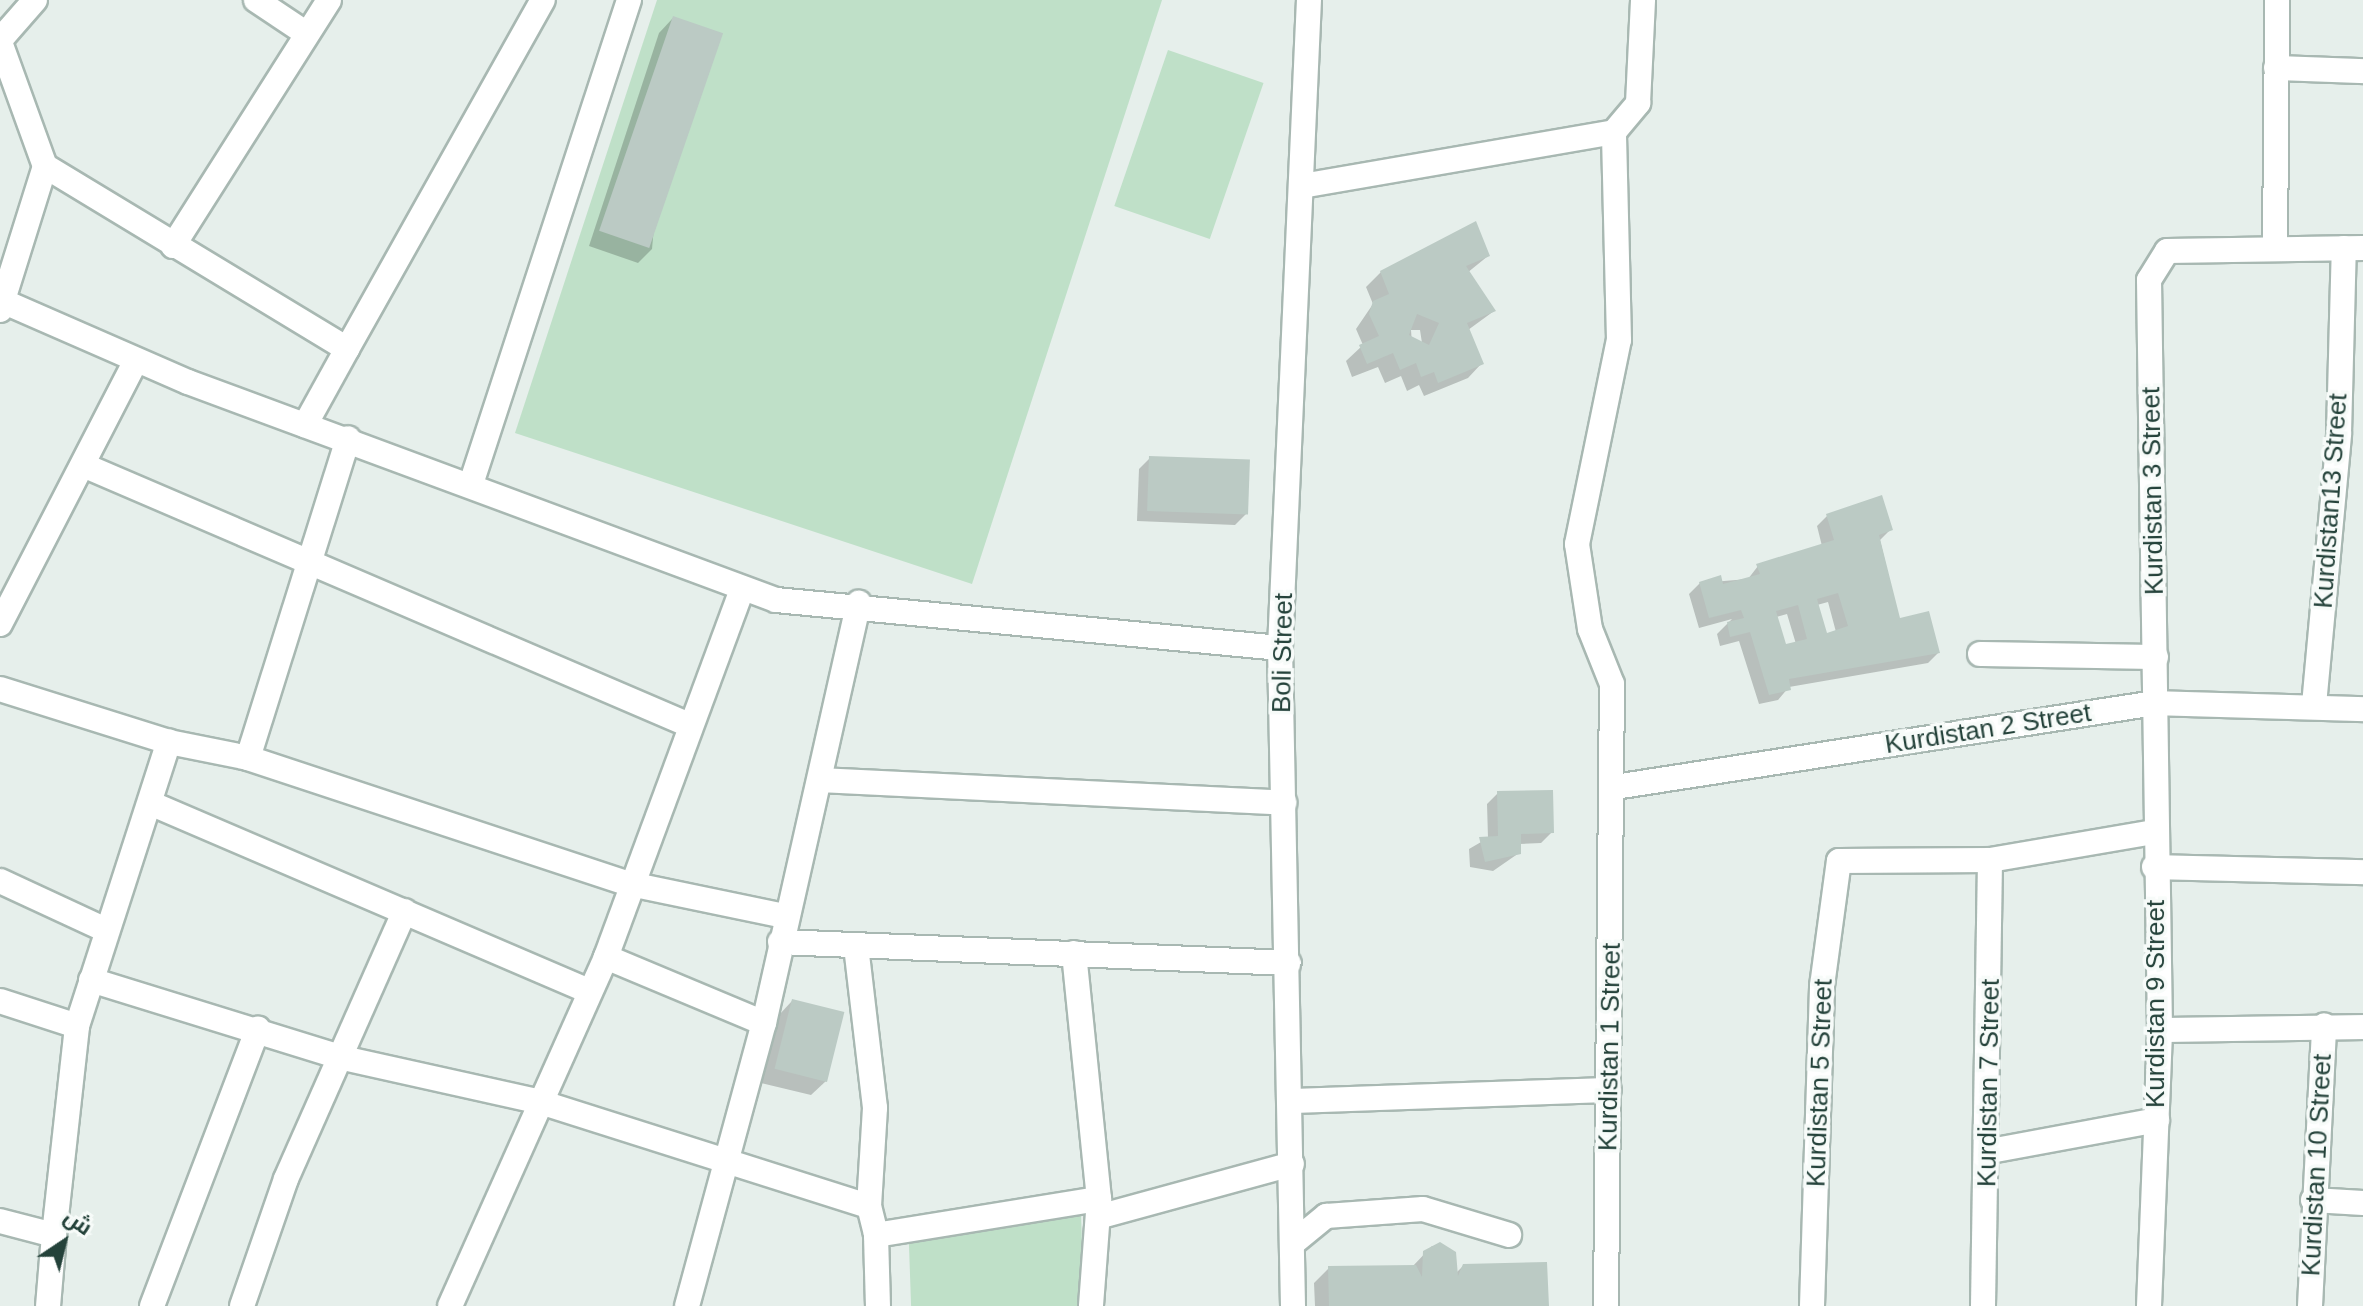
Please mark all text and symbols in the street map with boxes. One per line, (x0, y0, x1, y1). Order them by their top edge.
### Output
street label: Kurdistan 3 Street (2136, 387, 2170, 595)
street label: Kurdistan13 Street (2308, 392, 2354, 610)
street label: Boli Street (1266, 593, 1300, 713)
street label: Kurdistan 2 Street (1883, 697, 2093, 761)
street label: Kurdistan 9 Street (2140, 900, 2172, 1108)
street label: Kurdistan 1 Street (1593, 943, 1627, 1151)
street label: Kurdistan 5 Street (1801, 978, 1839, 1188)
street label: Kurdistan 7 Street (1972, 979, 2006, 1187)
street label: Kurdistan 10 Street (2296, 1053, 2338, 1277)
north arrow (24, 1202, 104, 1282)
text: ش (59, 1204, 97, 1240)

